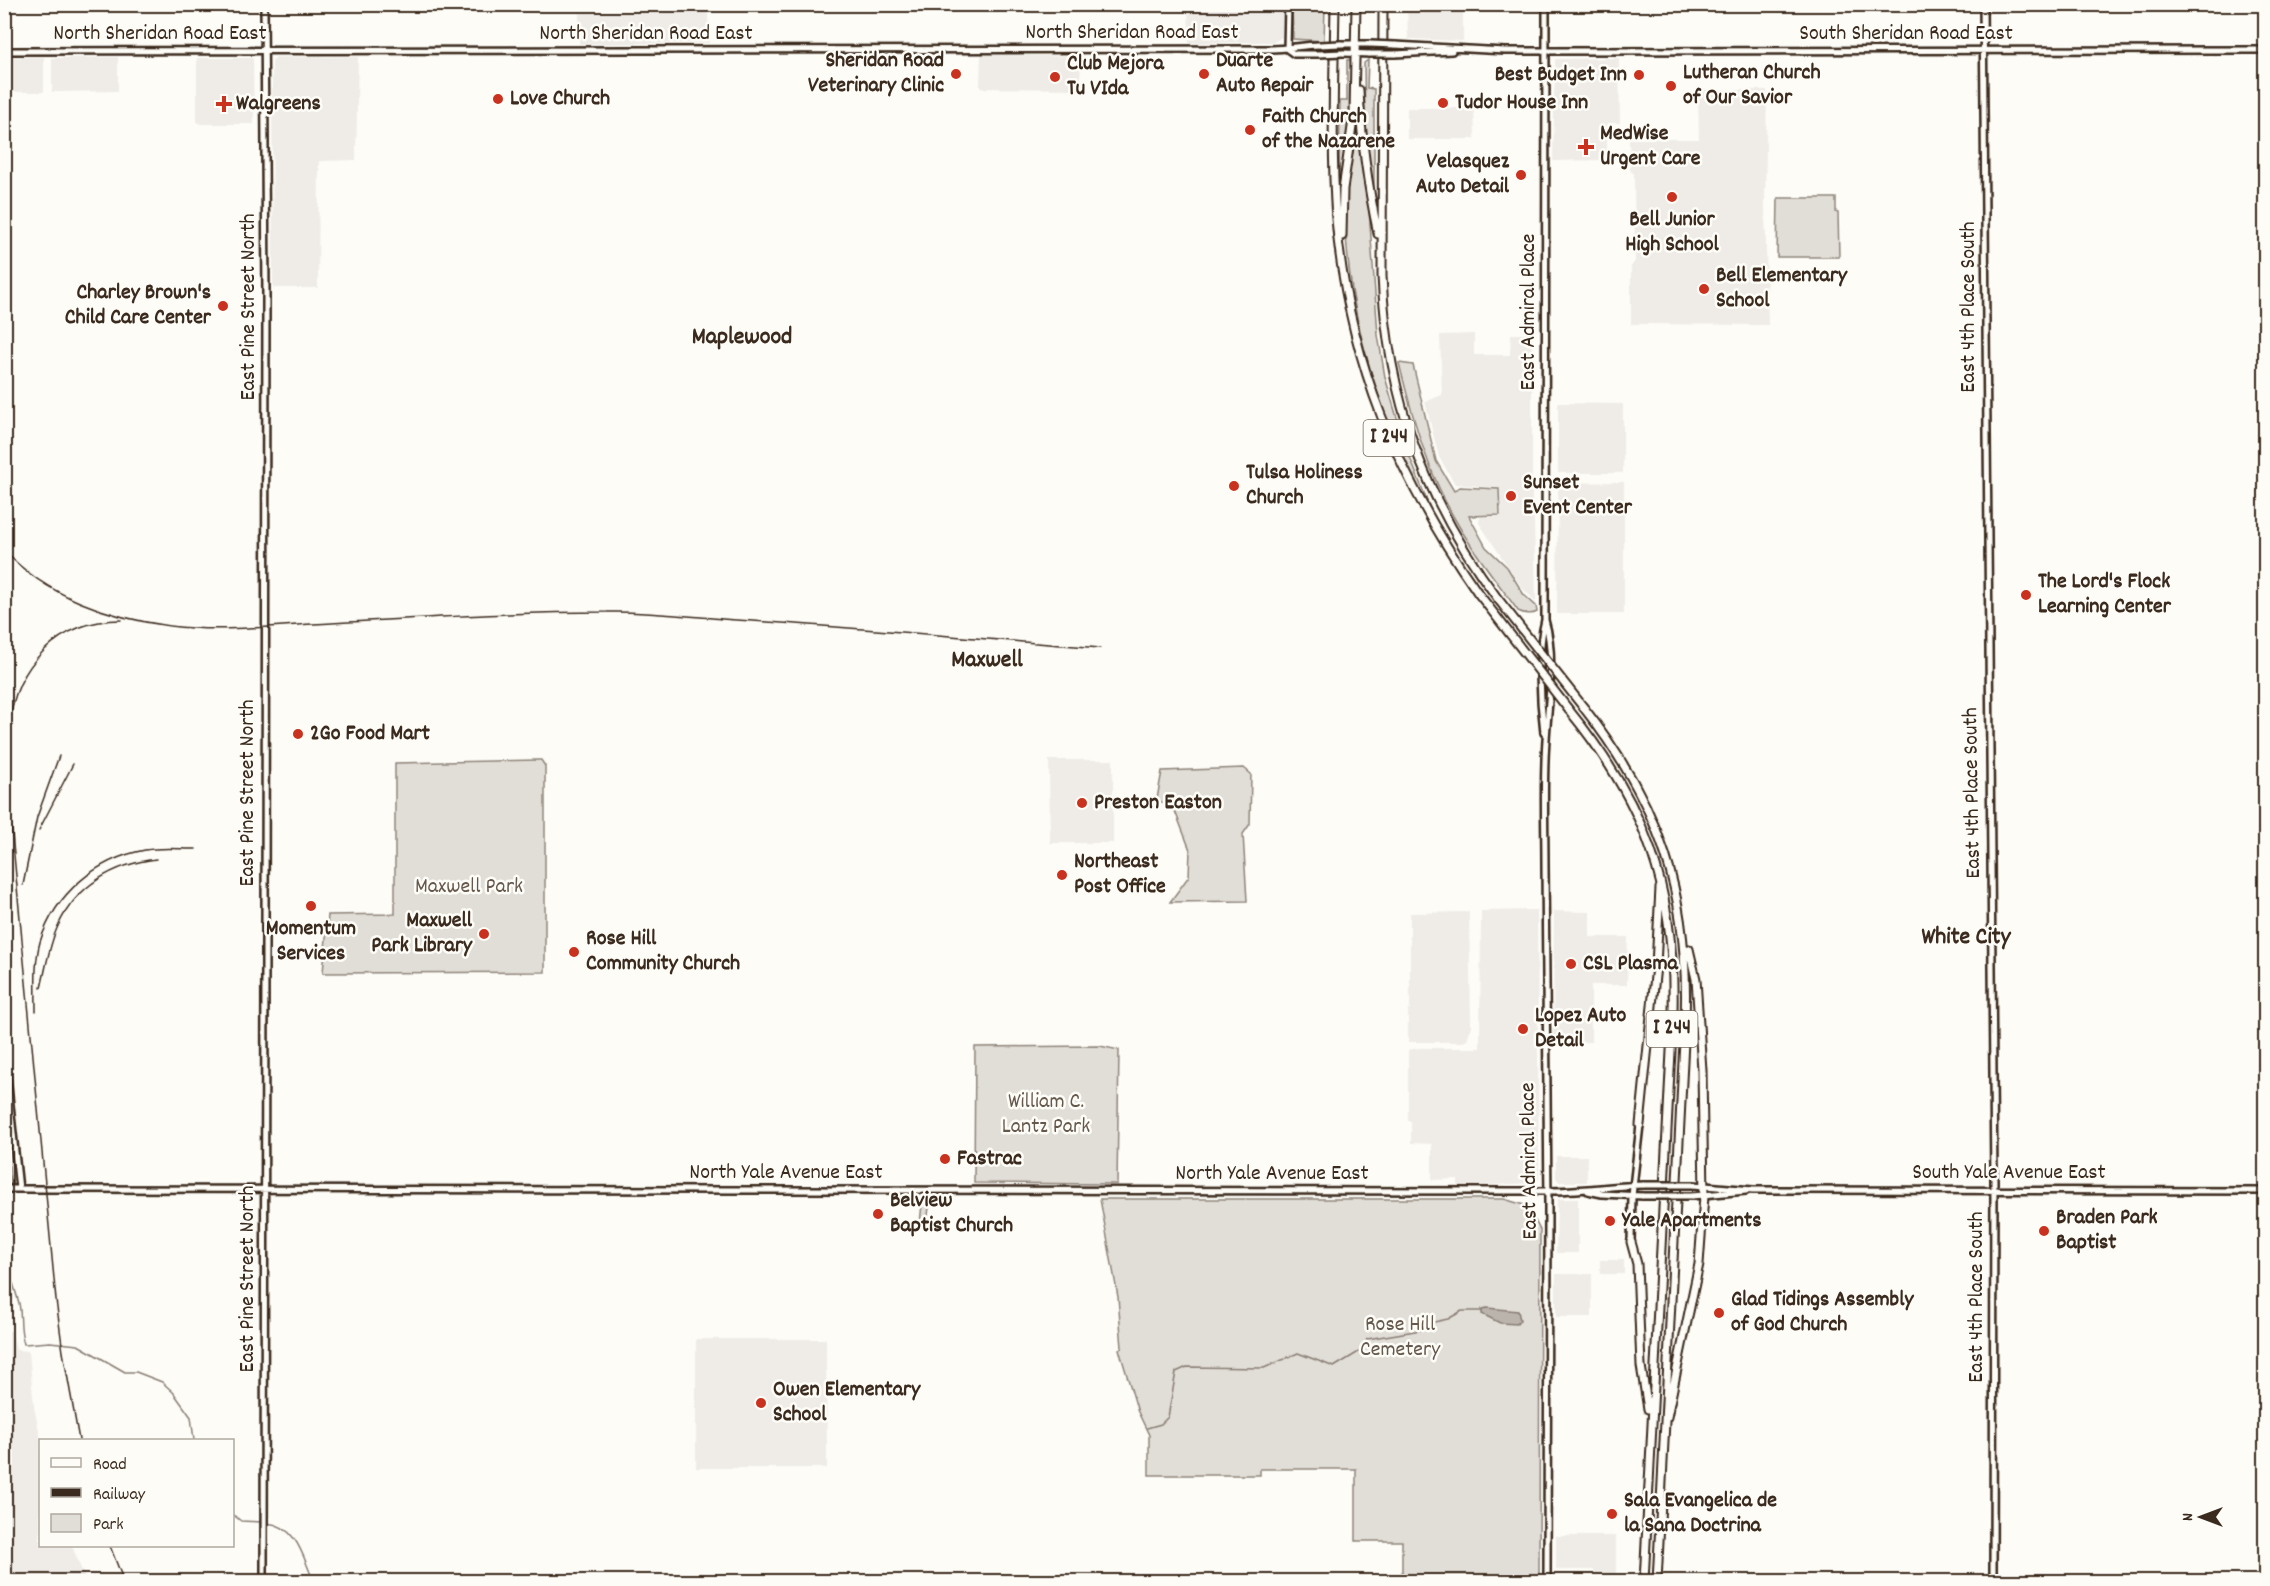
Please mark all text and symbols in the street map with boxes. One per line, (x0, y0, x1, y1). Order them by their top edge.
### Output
street label: North Sheridan Road East (1025, 18, 1239, 49)
street label: North Sheridan Road East (53, 19, 267, 50)
street label: North Sheridan Road East (539, 19, 753, 50)
street label: South Sheridan Road East (1799, 19, 2013, 50)
place label: Sheridan Road Veterinary Clinic (808, 46, 944, 102)
place label: Duarte Auto Repair (1216, 46, 1314, 102)
place label: Club Mejora Tu VIda (1067, 49, 1164, 105)
place label: Lutheran Church of Our Savior (1683, 58, 1821, 114)
place label: Best Budget Inn (1495, 60, 1627, 91)
marker: Sheridan Road Veterinary Clinic (949, 67, 963, 81)
marker: Duarte Auto Repair (1197, 67, 1211, 81)
marker: Best Budget Inn (1632, 68, 1646, 82)
marker: Club Mejora Tu VIda (1048, 70, 1062, 84)
marker: Lutheran Church of Our Savior (1664, 79, 1678, 93)
place label: Love Church (510, 84, 610, 115)
place label: Tudor House Inn (1455, 88, 1588, 119)
place label: Walgreens (236, 89, 321, 120)
marker: Love Church (491, 92, 505, 106)
marker: Tudor House Inn (1436, 96, 1450, 110)
marker: Walgreens (217, 97, 231, 111)
place label: Faith Church of the Nazarene (1262, 102, 1395, 158)
place label: MedWise Urgent Care (1600, 119, 1701, 175)
marker: Faith Church of the Nazarene (1243, 123, 1257, 137)
marker: MedWise Urgent Care (1577, 138, 1595, 156)
place label: Velasquez Auto Detail (1416, 147, 1510, 203)
marker: Velasquez Auto Detail (1514, 168, 1528, 182)
marker: Bell Junior High School (1665, 190, 1679, 204)
place label: Bell Junior High School (1625, 205, 1720, 261)
street label: East Pine Street North (234, 213, 265, 401)
street label: East 4th Place South (1954, 221, 1985, 393)
street label: East Admiral Place (1514, 233, 1545, 391)
place label: Bell Elementary School (1716, 261, 1848, 317)
place label: Charley Brown's Child Care Center (65, 278, 212, 334)
marker: Bell Elementary School (1697, 282, 1711, 296)
marker: Charley Brown's Child Care Center (216, 299, 230, 313)
district label: Maplewood (692, 321, 792, 355)
road number: I 244 (1364, 420, 1414, 456)
place label: Tulsa Holiness Church (1246, 458, 1363, 514)
place label: Sunset Event Center (1523, 468, 1633, 524)
marker: Tulsa Holiness Church (1227, 479, 1241, 493)
marker: Sunset Event Center (1504, 489, 1518, 503)
place label: The Lord's Flock Learning Center (2038, 567, 2172, 623)
marker: The Lord's Flock Learning Center (2019, 588, 2033, 602)
district label: Maxwell (951, 644, 1023, 678)
street label: East Pine Street North (233, 699, 264, 887)
street label: East 4th Place South (1956, 707, 1990, 879)
place label: 2Go Food Mart (310, 719, 431, 750)
marker: 2Go Food Mart (291, 727, 305, 741)
place label: Preston Easton (1094, 788, 1222, 819)
marker: Preston Easton (1075, 796, 1089, 810)
place label: Northeast Post Office (1074, 847, 1166, 903)
marker: Northeast Post Office (1055, 868, 1069, 882)
park label: Maxwell Park (415, 872, 523, 903)
marker: Momentum Services (304, 899, 318, 913)
place label: Maxwell Park Library (371, 906, 473, 962)
place label: Momentum Services (266, 914, 356, 970)
district label: White City (1922, 921, 2012, 955)
place label: Rose Hill Community Church (586, 924, 740, 980)
marker: Maxwell Park Library (477, 927, 491, 941)
marker: Rose Hill Community Church (567, 945, 581, 959)
place label: CSL Plasma (1583, 949, 1679, 980)
marker: CSL Plasma (1564, 957, 1578, 971)
place label: Lopez Auto Detail (1535, 1001, 1627, 1057)
road number: I 244 (1646, 1011, 1698, 1047)
marker: Lopez Auto Detail (1516, 1022, 1530, 1036)
street label: East Admiral Place (1513, 1082, 1547, 1240)
park label: William C. Lantz Park (1002, 1087, 1090, 1143)
place label: Fastrac (957, 1144, 1022, 1175)
marker: Fastrac (938, 1152, 952, 1166)
street label: North Yale Avenue East (689, 1158, 883, 1189)
street label: South Yale Avenue East (1912, 1158, 2106, 1189)
street label: North Yale Avenue East (1175, 1159, 1369, 1190)
street label: East Pine Street North (233, 1185, 264, 1373)
place label: Belview Baptist Church (890, 1186, 1013, 1242)
place label: Braden Park Baptist (2056, 1203, 2158, 1259)
place label: Yale Apartments (1621, 1206, 1761, 1237)
marker: Belview Baptist Church (871, 1207, 885, 1221)
street label: East 4th Place South (1962, 1211, 1993, 1383)
marker: Yale Apartments (1603, 1214, 1617, 1228)
marker: Braden Park Baptist (2037, 1224, 2051, 1238)
place label: Glad Tidings Assembly of God Church (1731, 1285, 1914, 1341)
marker: Glad Tidings Assembly of God Church (1712, 1306, 1726, 1320)
park label: Rose Hill Cemetery (1360, 1310, 1441, 1366)
place label: Owen Elementary School (773, 1375, 921, 1431)
marker: Owen Elementary School (754, 1396, 768, 1410)
legend (39, 1439, 234, 1547)
text: Road (93, 1453, 127, 1478)
text: Railway (93, 1483, 146, 1508)
place label: Sala Evangelica de la Sana Doctrina (1624, 1486, 1777, 1542)
north arrow (2171, 1487, 2231, 1547)
marker: Sala Evangelica de la Sana Doctrina (1605, 1507, 1619, 1521)
text: Park (93, 1513, 124, 1538)
text: N (2177, 1513, 2200, 1521)

